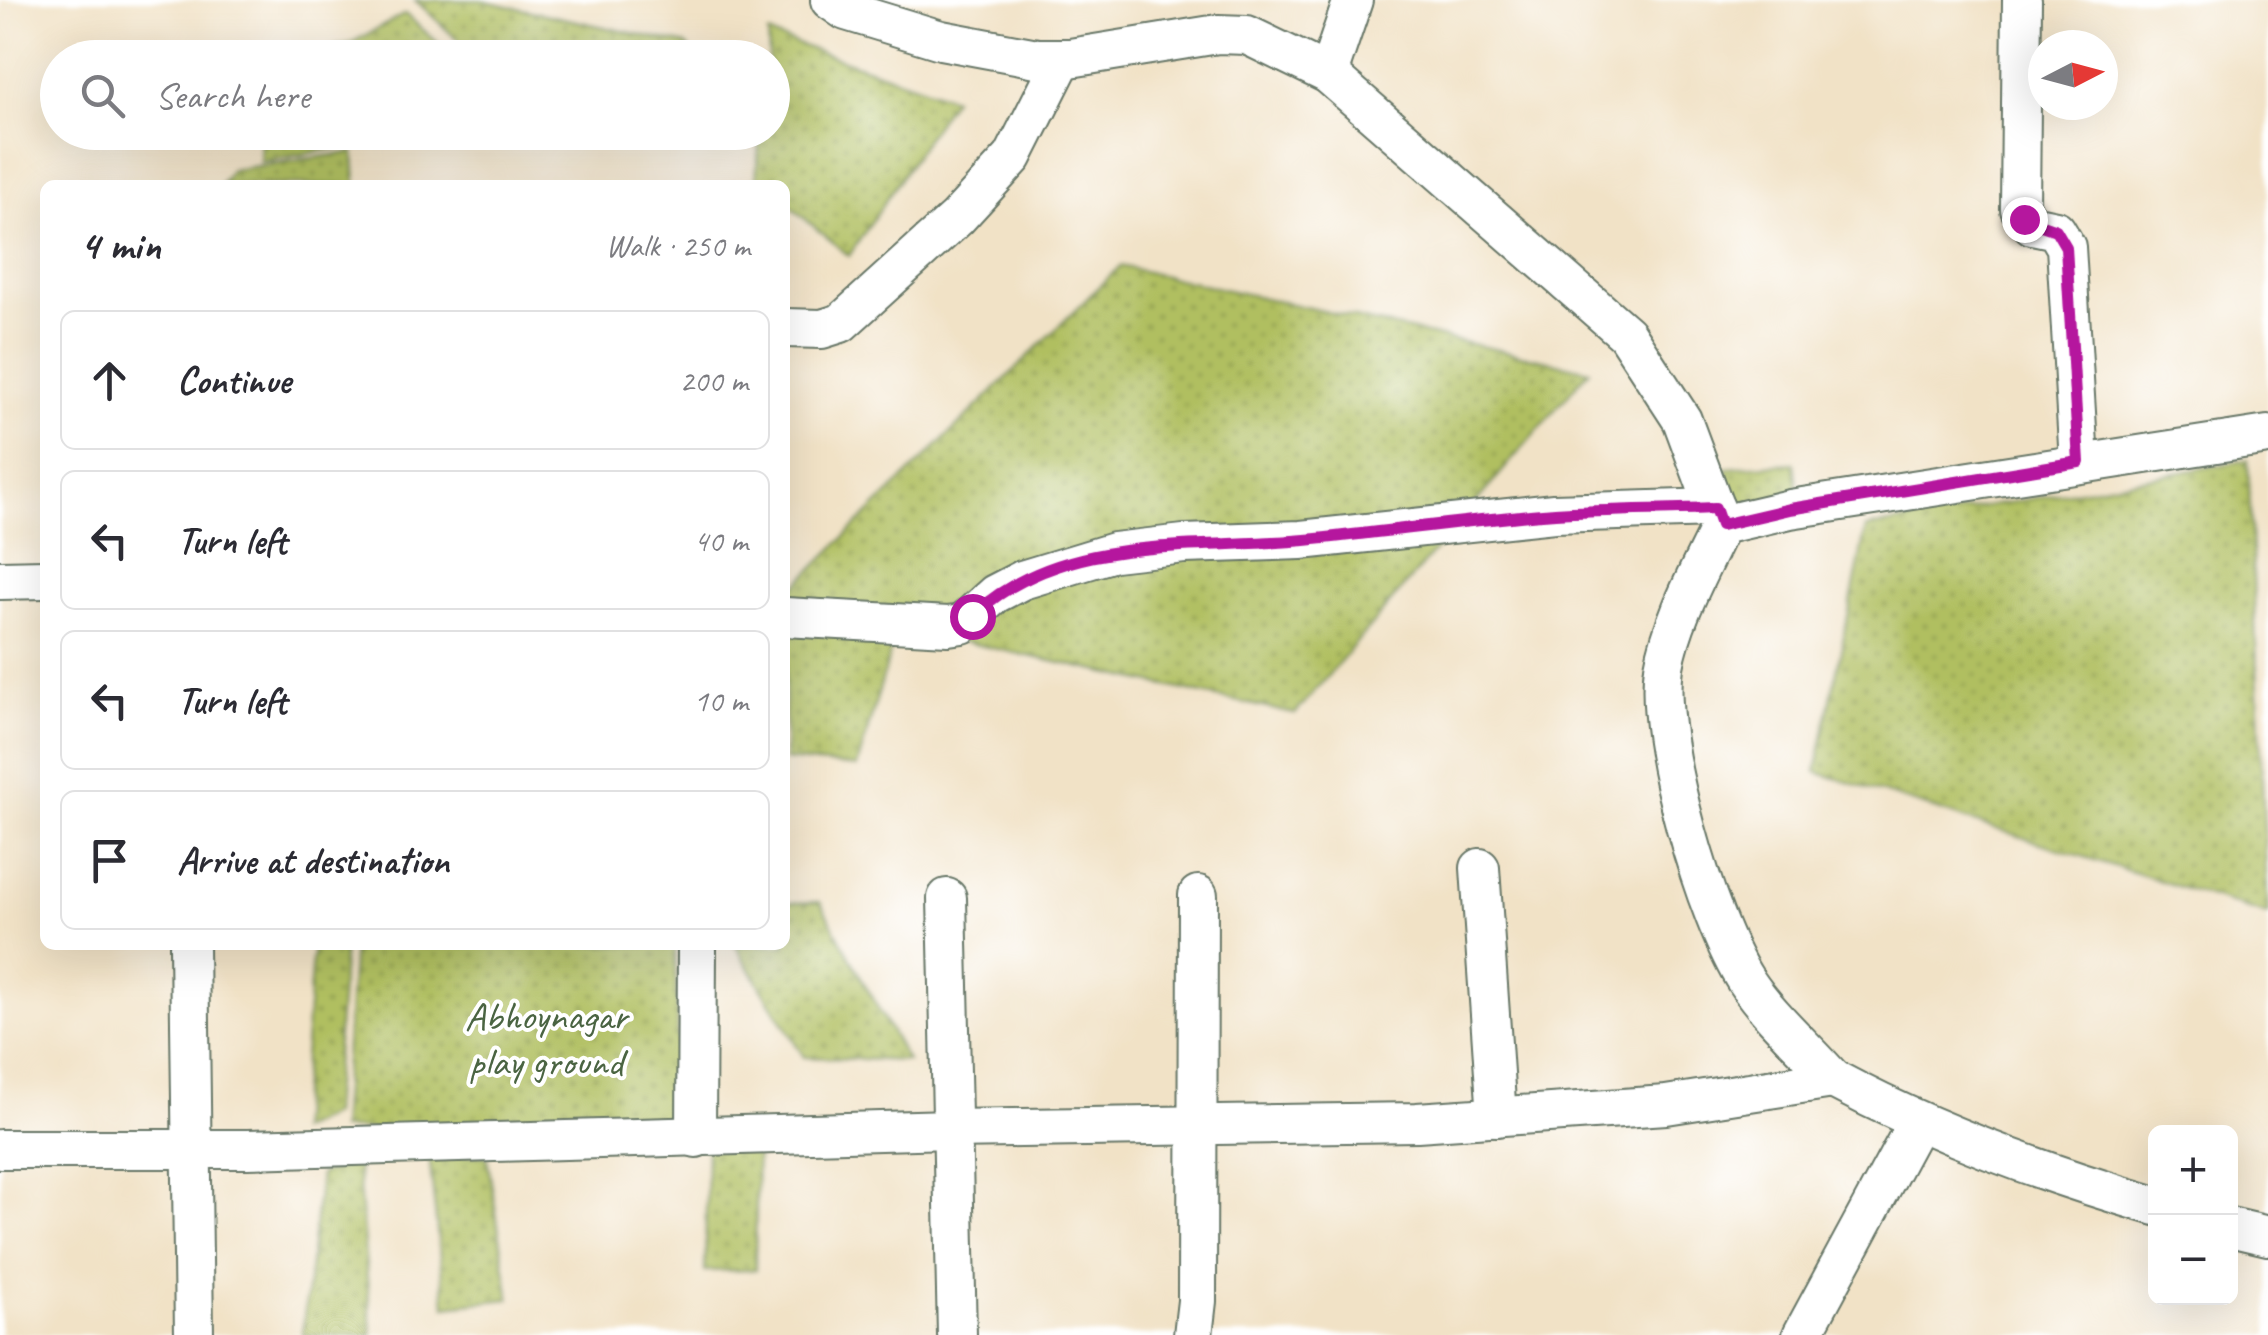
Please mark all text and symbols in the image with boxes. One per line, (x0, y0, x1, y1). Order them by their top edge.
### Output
north arrow (2028, 30, 2118, 120)
search box (40, 40, 790, 150)
icon: search (75, 68, 130, 123)
text: Search here (155, 72, 310, 119)
route end (2002, 197, 2048, 243)
text: 4 min (80, 219, 160, 272)
text: Walk · 250 m (606, 225, 750, 266)
icon: ahead (82, 353, 137, 408)
text: Continue (177, 357, 291, 404)
text: 200 m (679, 360, 748, 401)
icon: left (82, 513, 137, 568)
text: Turn left (177, 517, 287, 564)
text: 40 m (694, 520, 748, 561)
route start (950, 594, 996, 640)
icon: left (82, 673, 137, 728)
text: Turn left (177, 677, 287, 724)
text: 10 m (694, 680, 748, 721)
icon: arrive (82, 833, 137, 888)
text: Arrive at destination (177, 837, 449, 884)
park label: Abhoynagar play ground (465, 991, 631, 1087)
map controls (2148, 1125, 2238, 1305)
button: + (2148, 1125, 2238, 1215)
button: − (2148, 1215, 2238, 1305)

